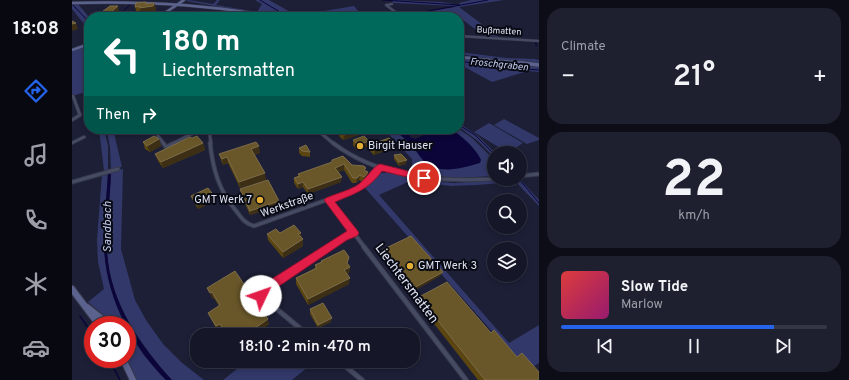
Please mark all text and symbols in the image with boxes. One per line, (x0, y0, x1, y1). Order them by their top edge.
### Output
text: 18:08 (13, 18, 59, 41)
street label: Bußmatten (476, 24, 522, 38)
text: 180 m (162, 25, 240, 61)
icon: left (96, 28, 148, 80)
text: Climate (561, 39, 606, 55)
water label: Froschgraben (469, 55, 529, 75)
text: 21° (673, 59, 715, 96)
text: Liechtersmatten (162, 60, 295, 83)
text: − (561, 64, 575, 91)
text: + (813, 64, 827, 91)
icon: directions (22, 77, 50, 105)
icon: right (138, 104, 160, 126)
text: Then (96, 106, 130, 125)
place label: Birgit Hauser (368, 139, 433, 153)
icon: music (22, 141, 50, 169)
marker: Birgit Hauser (355, 141, 365, 151)
map controls (487, 146, 527, 282)
button: sound (487, 146, 527, 186)
text: 22 (662, 149, 726, 215)
pin (407, 161, 441, 195)
icon: arrive (413, 167, 435, 189)
street label: Werkstraße (259, 189, 316, 221)
place label: GMT Werk 7 (194, 193, 252, 207)
button: search (487, 194, 527, 234)
marker: GMT Werk 7 (255, 195, 265, 205)
water label: Sandbach (100, 201, 116, 253)
icon: phone (22, 206, 50, 234)
text: km/h (678, 208, 710, 224)
street label: Liechtersmatten (371, 241, 441, 327)
button: layers (487, 242, 527, 282)
place label: GMT Werk 3 (418, 259, 477, 273)
marker: GMT Werk 3 (405, 261, 415, 271)
icon: climate (22, 270, 50, 298)
position arrow (240, 275, 282, 317)
text: Slow Tide (621, 278, 688, 297)
text: Marlow (621, 297, 663, 313)
speed limit sign: 30 (84, 316, 136, 368)
icon: car (22, 334, 50, 362)
icon: previous (594, 335, 616, 357)
icon: pause (683, 335, 705, 357)
icon: next (772, 335, 794, 357)
text: 18:10 · 2 min · 470 m (239, 338, 371, 357)

